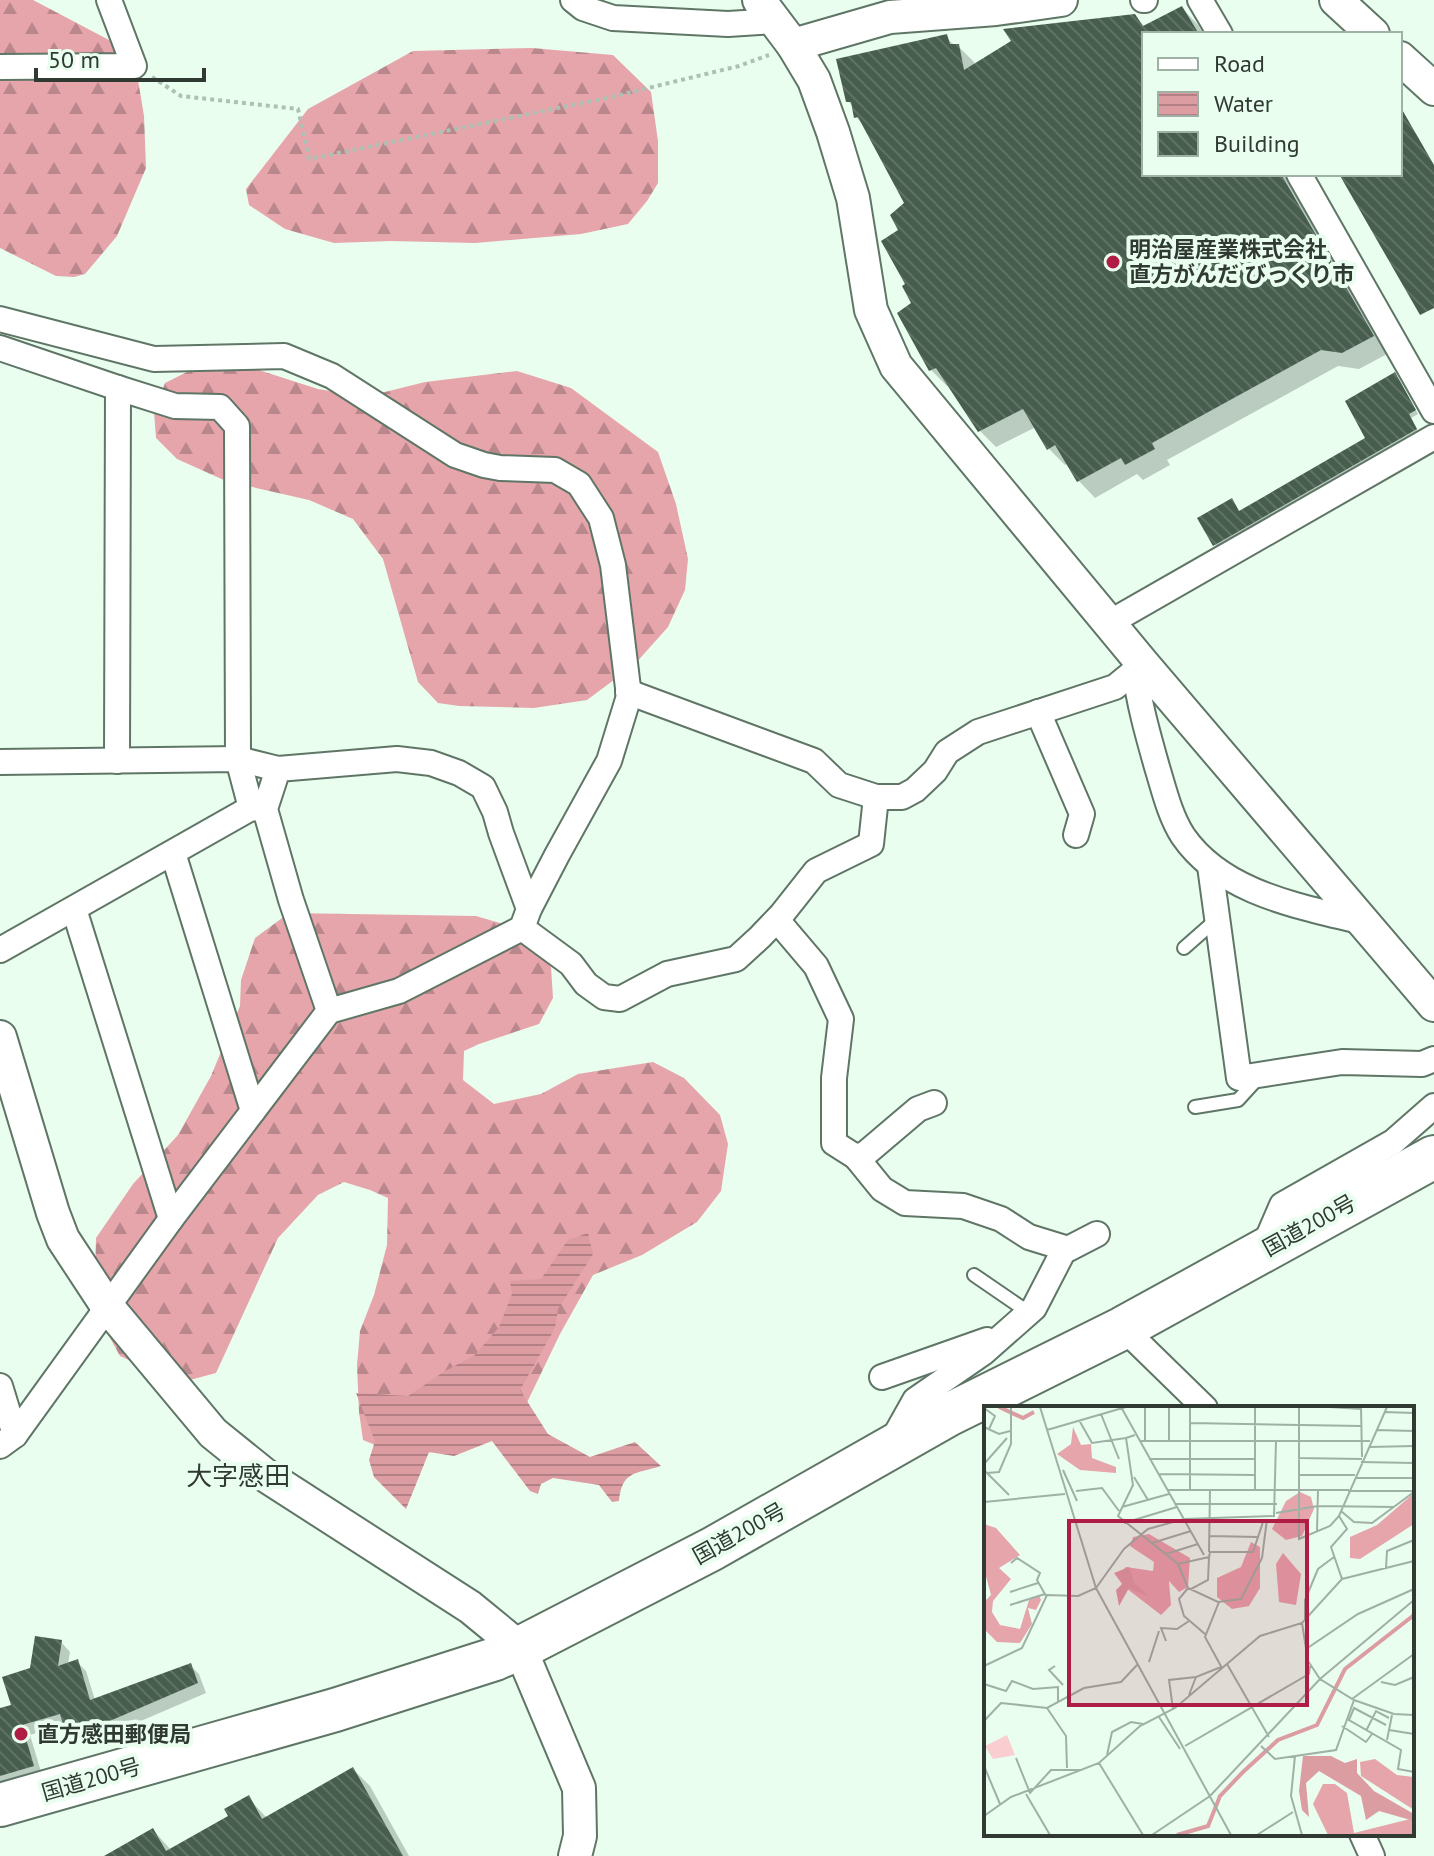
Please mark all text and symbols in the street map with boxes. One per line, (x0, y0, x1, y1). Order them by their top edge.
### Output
scale bar (36, 32, 204, 82)
legend (1142, 32, 1402, 176)
text: 50 m (48, 44, 100, 75)
text: Road (1214, 48, 1265, 79)
text: Water (1214, 88, 1273, 119)
text: Building (1214, 128, 1300, 159)
place label: 明治屋産業株式会社 直方がんだ びっくり市 (1129, 235, 1355, 288)
marker: 明治屋産業株式会社 直方がんだ びっくり市 (1104, 253, 1122, 271)
street label: 国道200号 (1258, 1188, 1360, 1262)
inset map (984, 1406, 1414, 1836)
district label: 大字感田 (186, 1459, 290, 1492)
street label: 国道200号 (688, 1496, 790, 1570)
place label: 直方感田郵便局 (37, 1720, 191, 1748)
marker: 直方感田郵便局 (12, 1725, 30, 1743)
street label: 国道200号 (38, 1751, 144, 1807)

